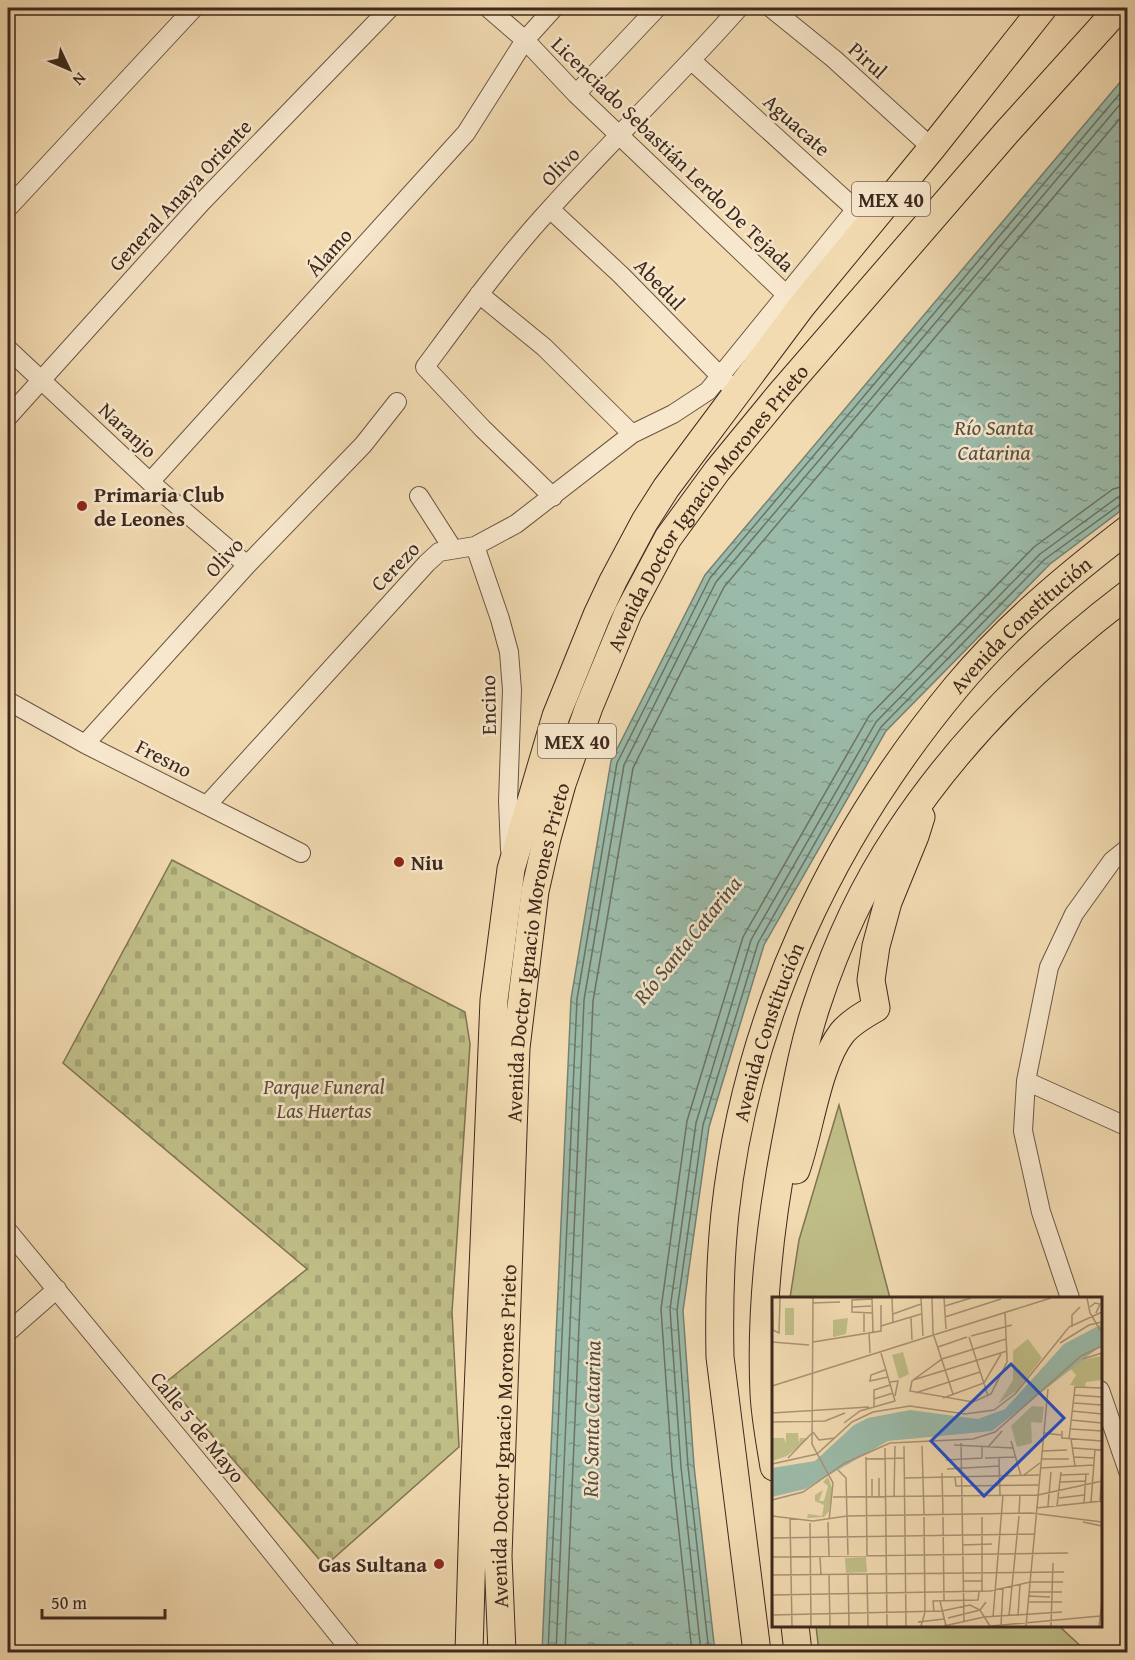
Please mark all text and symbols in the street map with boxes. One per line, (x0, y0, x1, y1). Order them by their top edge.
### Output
street label: Licenciado Sebastián Lerdo De Tejada (544, 29, 802, 279)
street label: Pirul (842, 34, 894, 86)
north arrow (39, 39, 99, 99)
text: N (67, 67, 92, 92)
street label: Aguacate (757, 86, 838, 164)
street label: General Anaya Oriente (101, 112, 259, 278)
street label: Olivo (533, 139, 587, 193)
road number: MEX 40 (852, 182, 930, 216)
street label: Álamo (299, 221, 359, 283)
street label: Abedul (627, 251, 693, 317)
street label: Avenida Doctor Ignacio Morones Prieto (598, 357, 815, 656)
street label: Naranjo (92, 395, 164, 465)
water label: Río Santa Catarina (953, 411, 1034, 468)
place label: Primaria Club de Leones (94, 479, 225, 534)
marker: Primaria Club de Leones (75, 499, 89, 513)
street label: Olivo (197, 530, 251, 584)
street label: Cerezo (363, 534, 427, 598)
street label: Avenida Constitución (942, 548, 1098, 700)
street label: Encino (472, 675, 504, 735)
road number: MEX 40 (538, 724, 616, 758)
street label: Fresno (131, 731, 197, 785)
street label: Avenida Doctor Ignacio Morones Prieto (498, 779, 577, 1123)
place label: Niu (411, 847, 444, 878)
marker: Niu (392, 855, 406, 869)
water label: Río Santa Catarina (624, 869, 749, 1012)
street label: Avenida Constitución (725, 937, 811, 1125)
park label: Parque Funeral Las Huertas (262, 1071, 385, 1126)
street label: Avenida Doctor Ignacio Morones Prieto (482, 1264, 524, 1609)
inset map (772, 1297, 1102, 1627)
water label: Río Santa Catarina (574, 1340, 608, 1499)
street label: Calle 5 de Mayo (143, 1364, 253, 1490)
place label: Gas Sultana (318, 1549, 427, 1580)
marker: Gas Sultana (432, 1557, 446, 1571)
scale bar (42, 1582, 165, 1620)
text: 50 m (51, 1589, 87, 1616)

